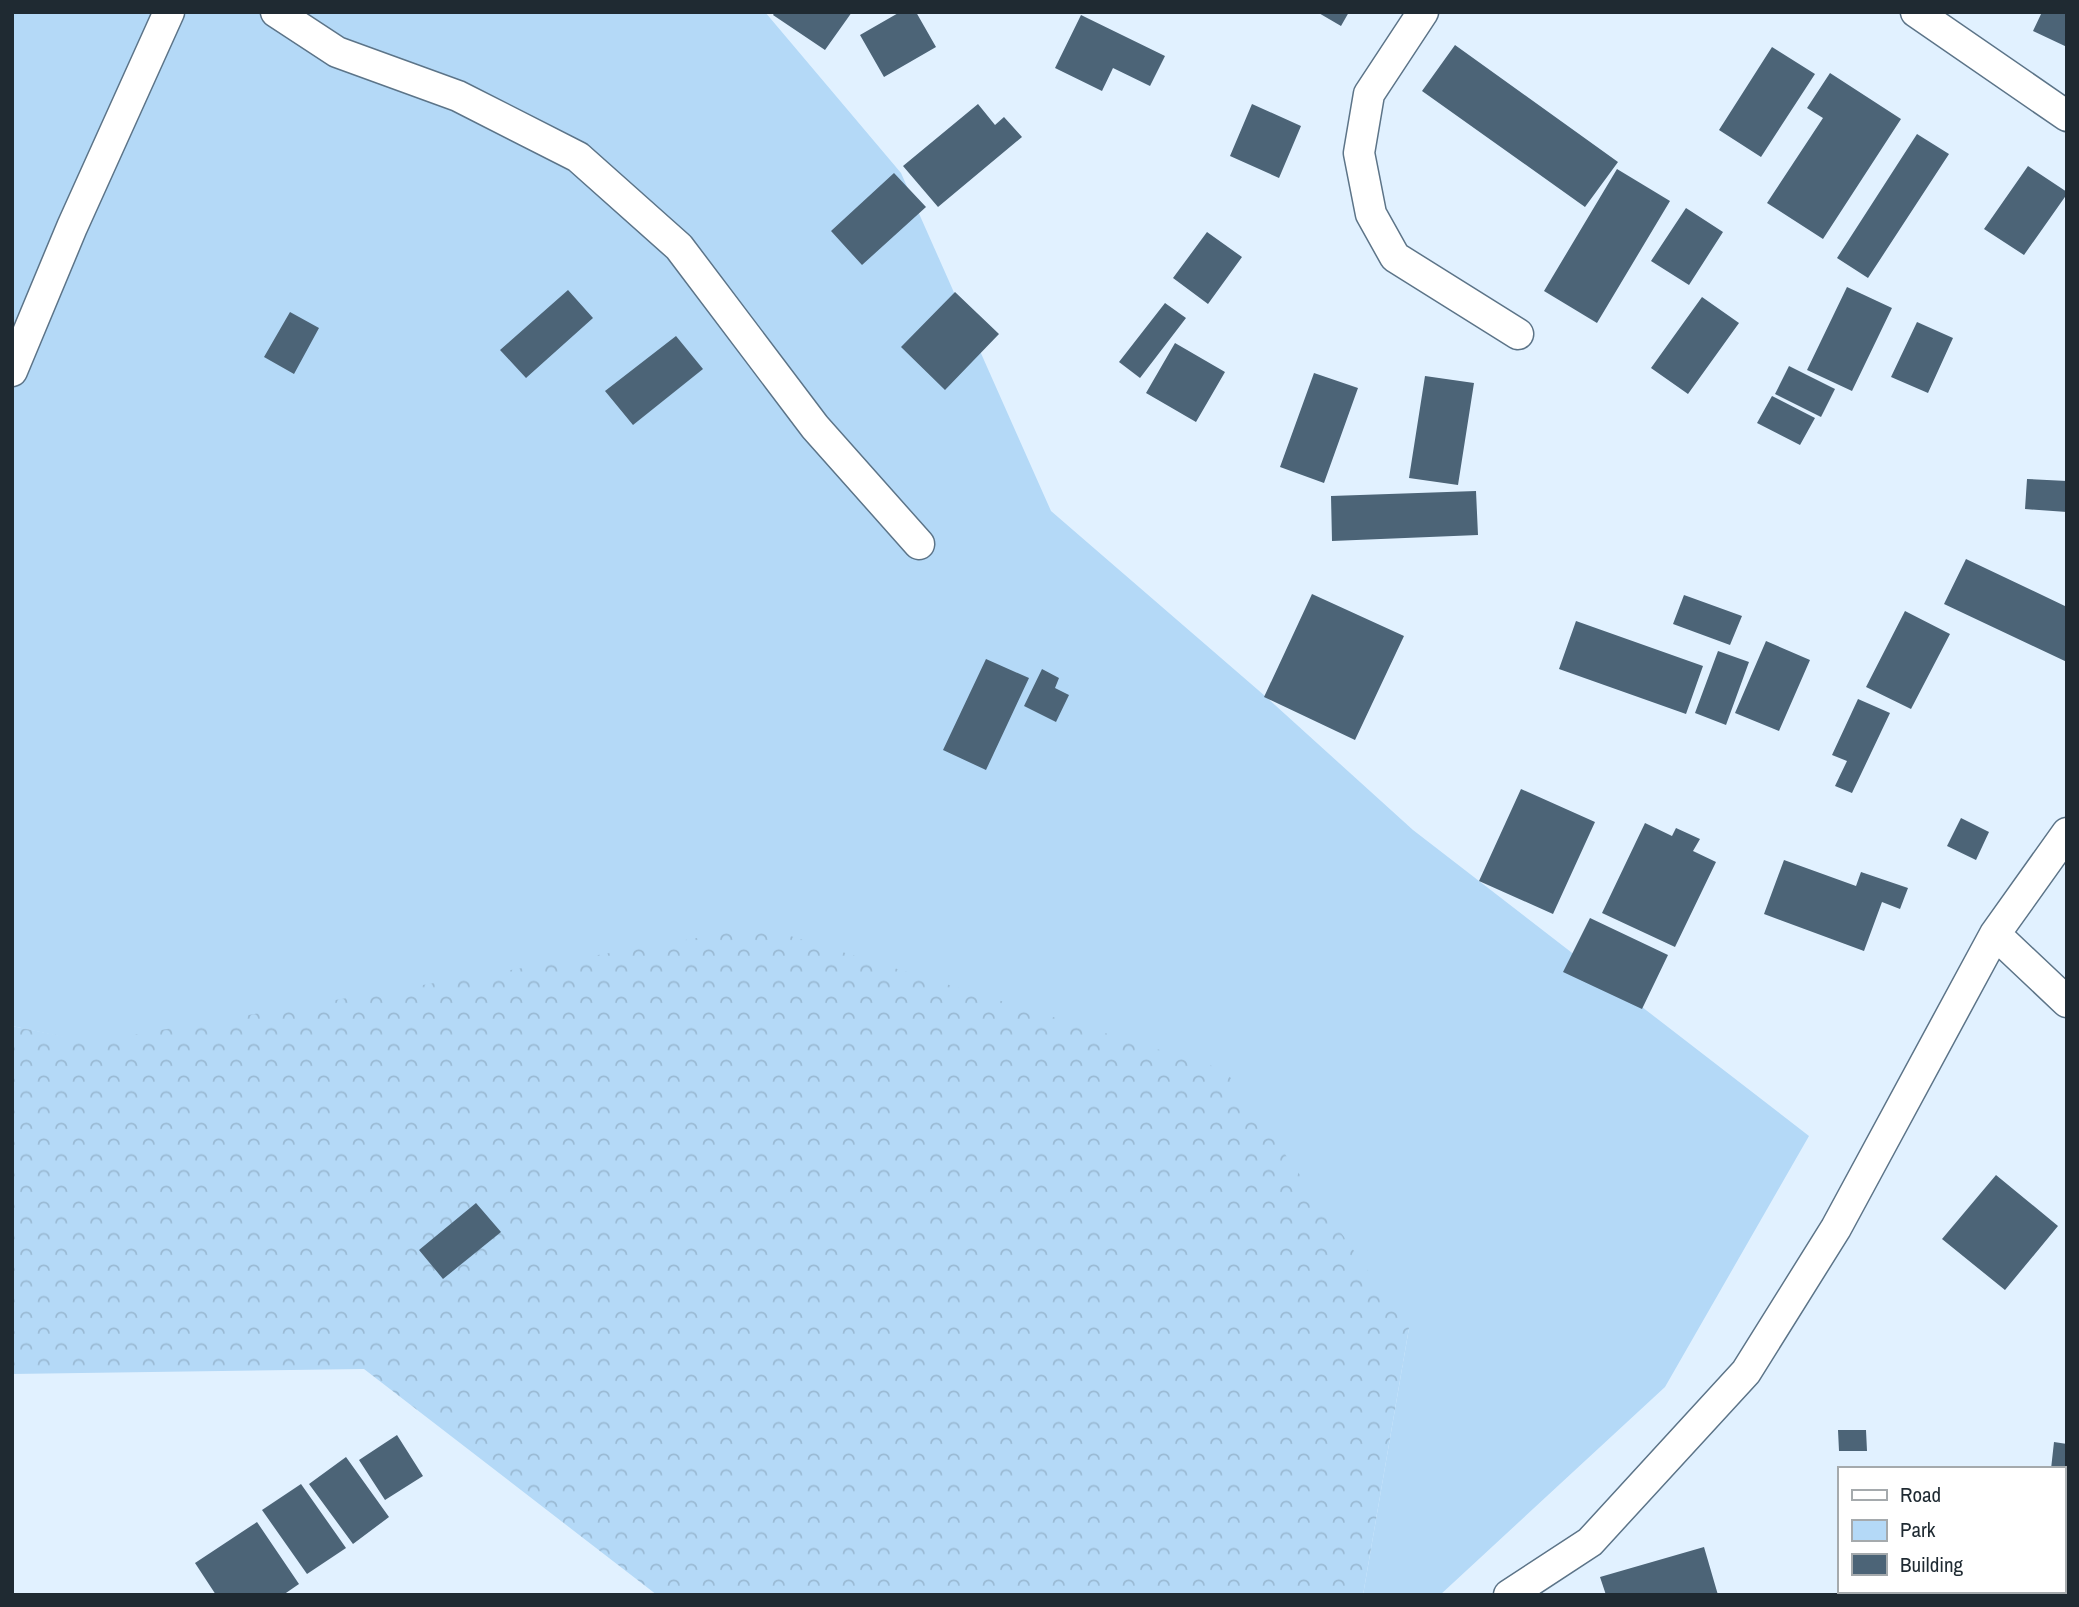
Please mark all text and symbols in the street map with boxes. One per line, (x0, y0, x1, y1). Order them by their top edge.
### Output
legend (1838, 1467, 2065, 1593)
text: Road (1900, 1480, 1941, 1509)
text: Park (1900, 1515, 1936, 1544)
text: Building (1900, 1550, 1964, 1579)

